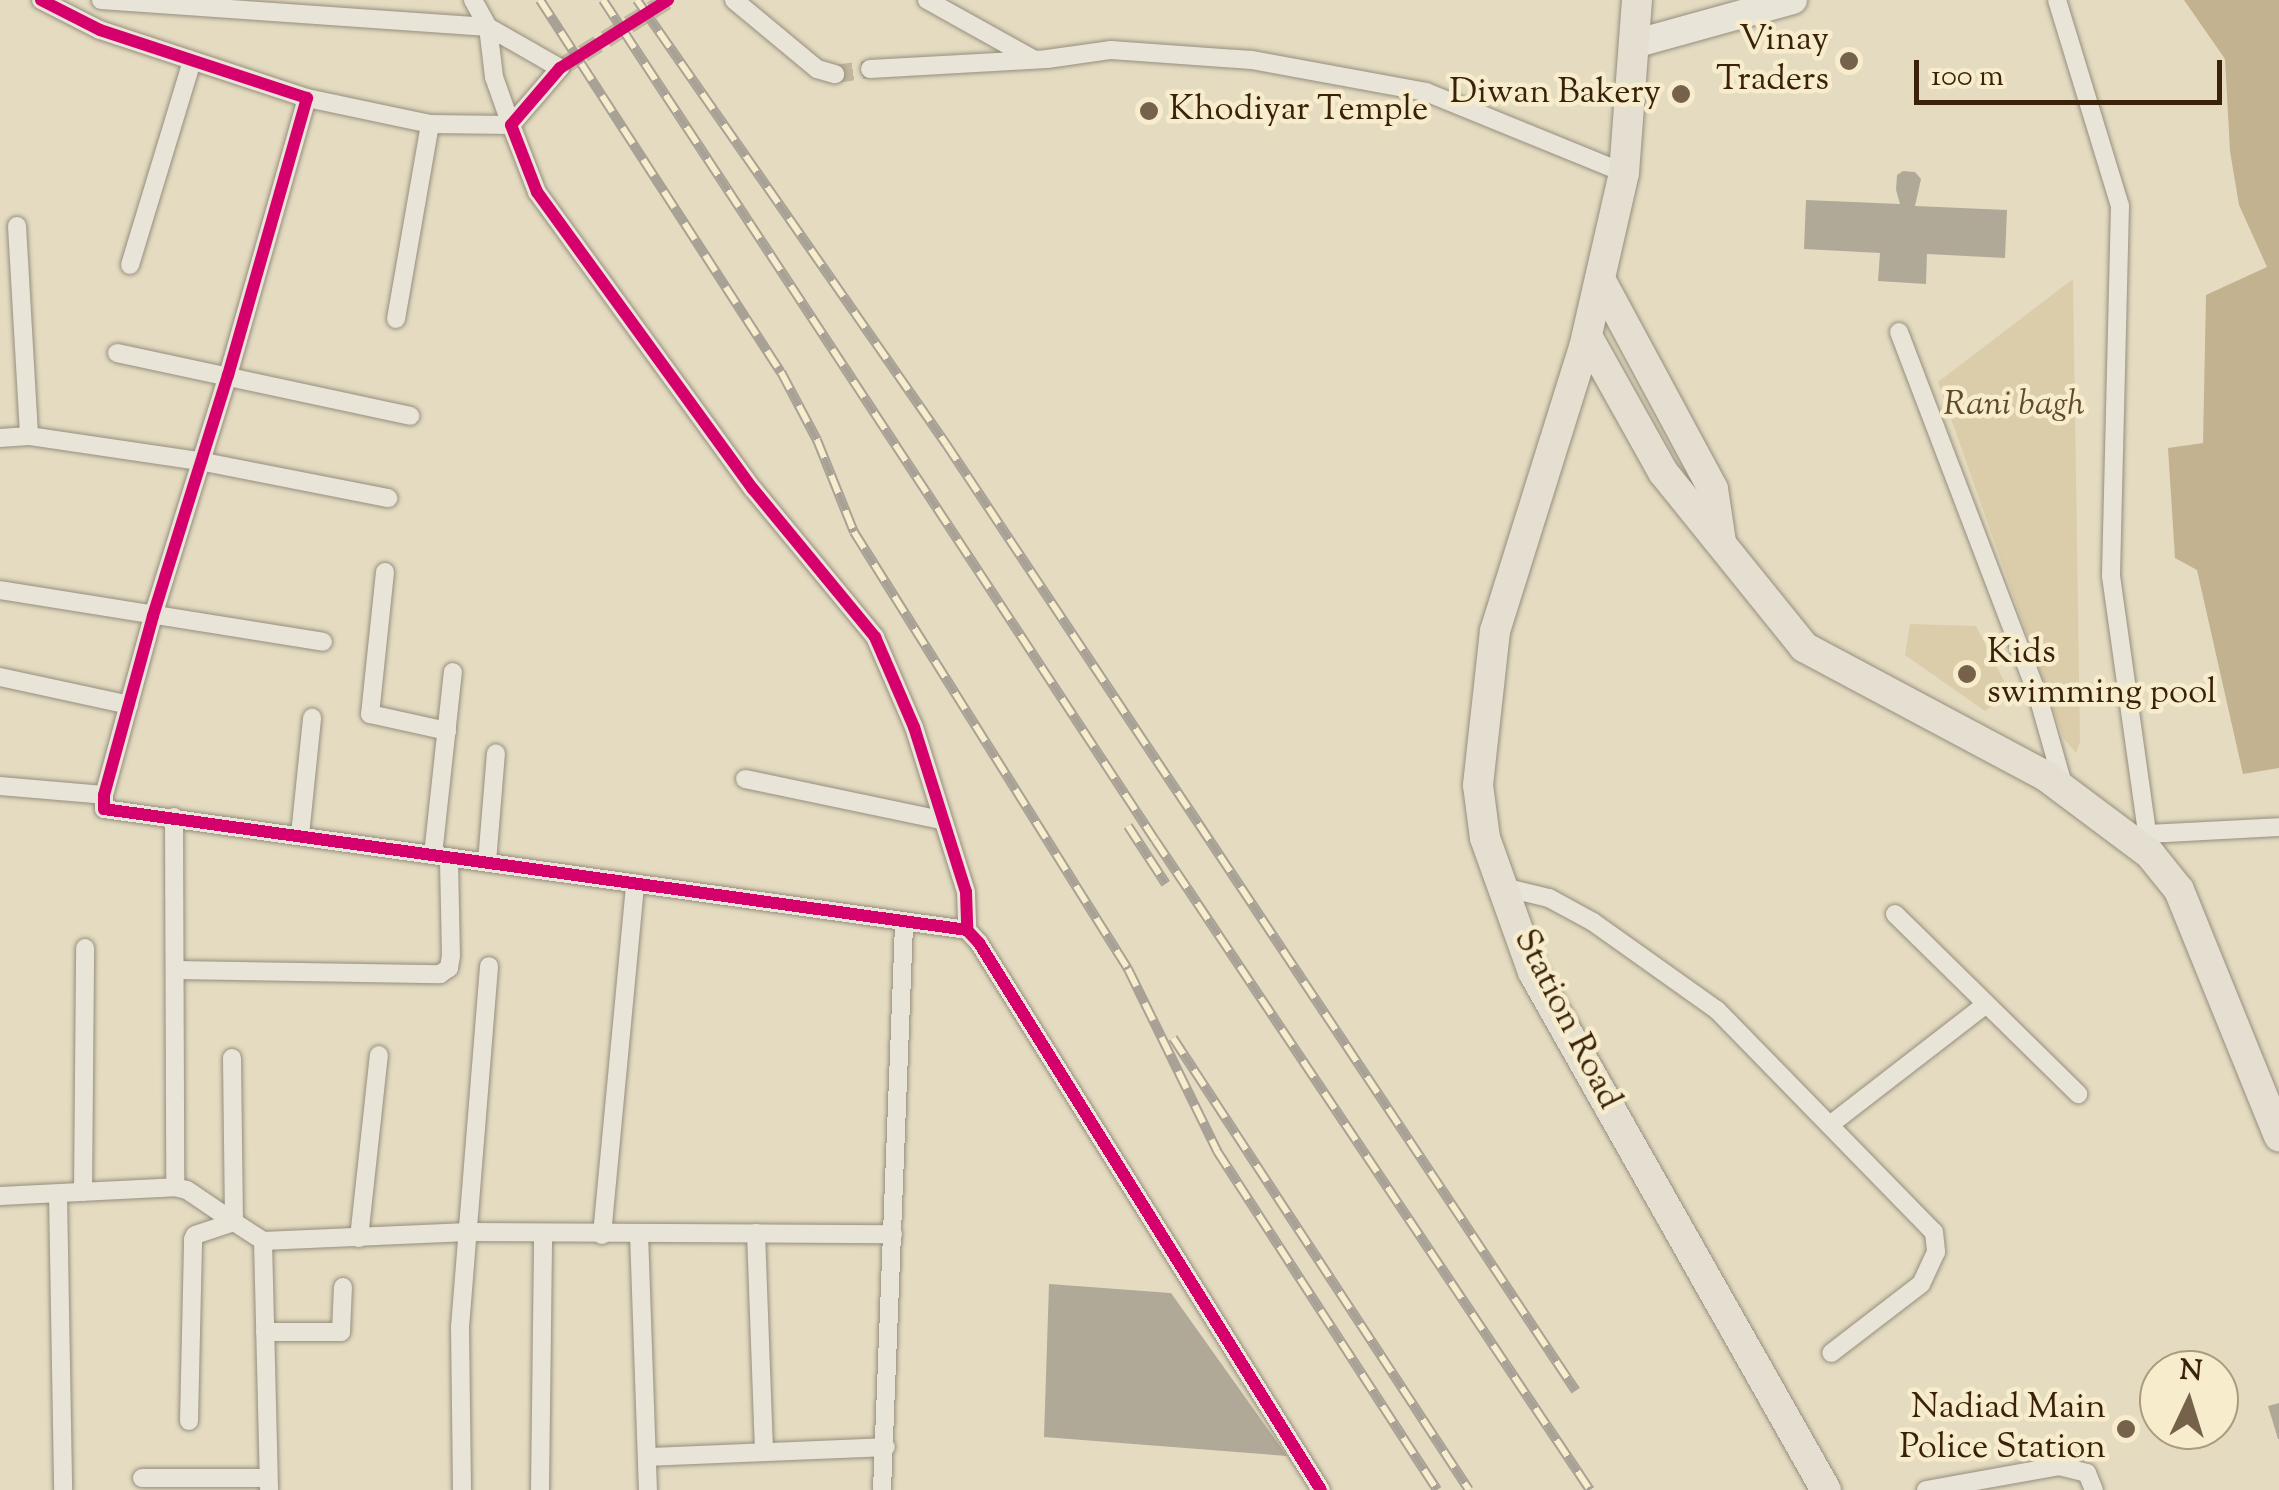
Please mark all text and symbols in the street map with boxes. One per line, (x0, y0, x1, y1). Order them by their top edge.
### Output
place label: Vinay Traders (1716, 20, 1829, 102)
scale bar (1919, 40, 2226, 102)
marker: Vinay Traders (1838, 50, 1860, 72)
text: 100 m (1931, 56, 2004, 99)
place label: Diwan Bakery (1450, 73, 1661, 115)
marker: Diwan Bakery (1670, 83, 1692, 105)
place label: Khodiyar Temple (1169, 90, 1428, 132)
marker: Khodiyar Temple (1138, 100, 1160, 122)
park label: Rani bagh (1944, 385, 2084, 427)
place label: Kids swimming pool (1987, 633, 2217, 715)
marker: Kids swimming pool (1956, 663, 1978, 685)
street label: Station Road (1503, 923, 1629, 1117)
north arrow (2139, 1350, 2239, 1450)
text: N (2178, 1351, 2203, 1393)
place label: Nadiad Main Police Station (1900, 1388, 2106, 1470)
marker: Nadiad Main Police Station (2115, 1418, 2137, 1440)

